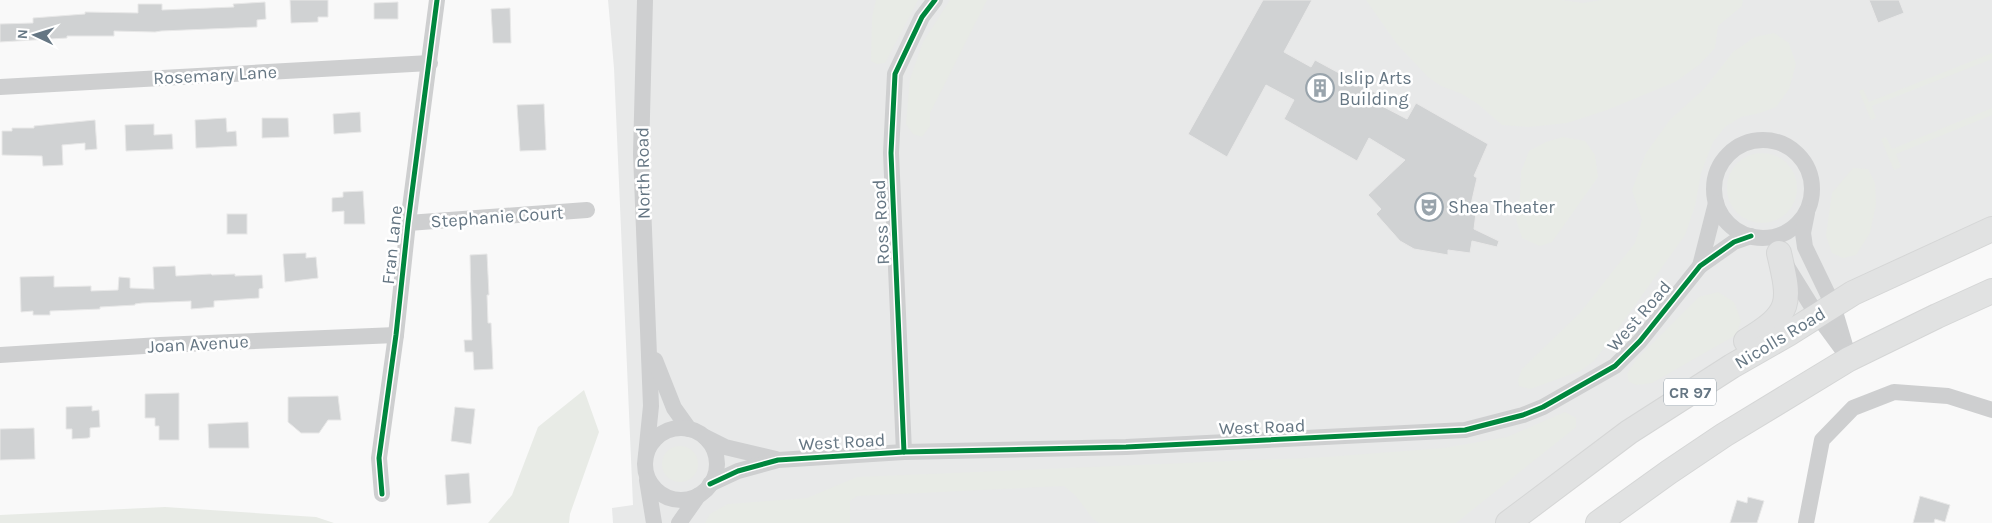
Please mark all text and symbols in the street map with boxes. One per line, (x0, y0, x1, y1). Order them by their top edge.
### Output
north arrow (10, 10, 60, 60)
text: N (14, 29, 31, 40)
street label: Rosemary Lane (153, 61, 277, 89)
place label: Islip Arts Building (1339, 67, 1412, 110)
building icon: Islip Arts Building (1305, 73, 1335, 103)
street label: North Road (631, 127, 655, 219)
street label: Ross Road (868, 179, 894, 265)
theatre icon: Shea Theater (1414, 192, 1444, 222)
place label: Shea Theater (1448, 196, 1555, 218)
street label: Stephanie Court (430, 201, 564, 233)
street label: Fran Lane (377, 204, 407, 286)
street label: West Road (1602, 276, 1676, 356)
street label: Nicolls Road (1731, 302, 1829, 374)
street label: Joan Avenue (147, 330, 249, 358)
road number: CR 97 (1664, 378, 1716, 406)
street label: West Road (1218, 414, 1306, 440)
street label: West Road (798, 429, 886, 455)

